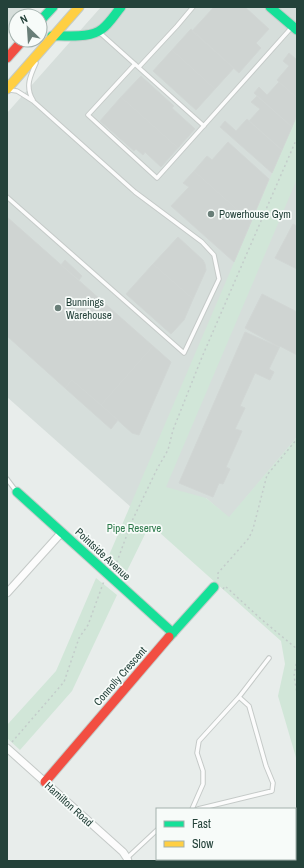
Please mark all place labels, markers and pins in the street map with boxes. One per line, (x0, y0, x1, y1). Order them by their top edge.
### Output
place label: Powerhouse Gym (219, 207, 291, 221)
marker: Powerhouse Gym (206, 209, 216, 219)
place label: Bunnings Warehouse (66, 295, 112, 322)
marker: Bunnings Warehouse (53, 303, 63, 313)

